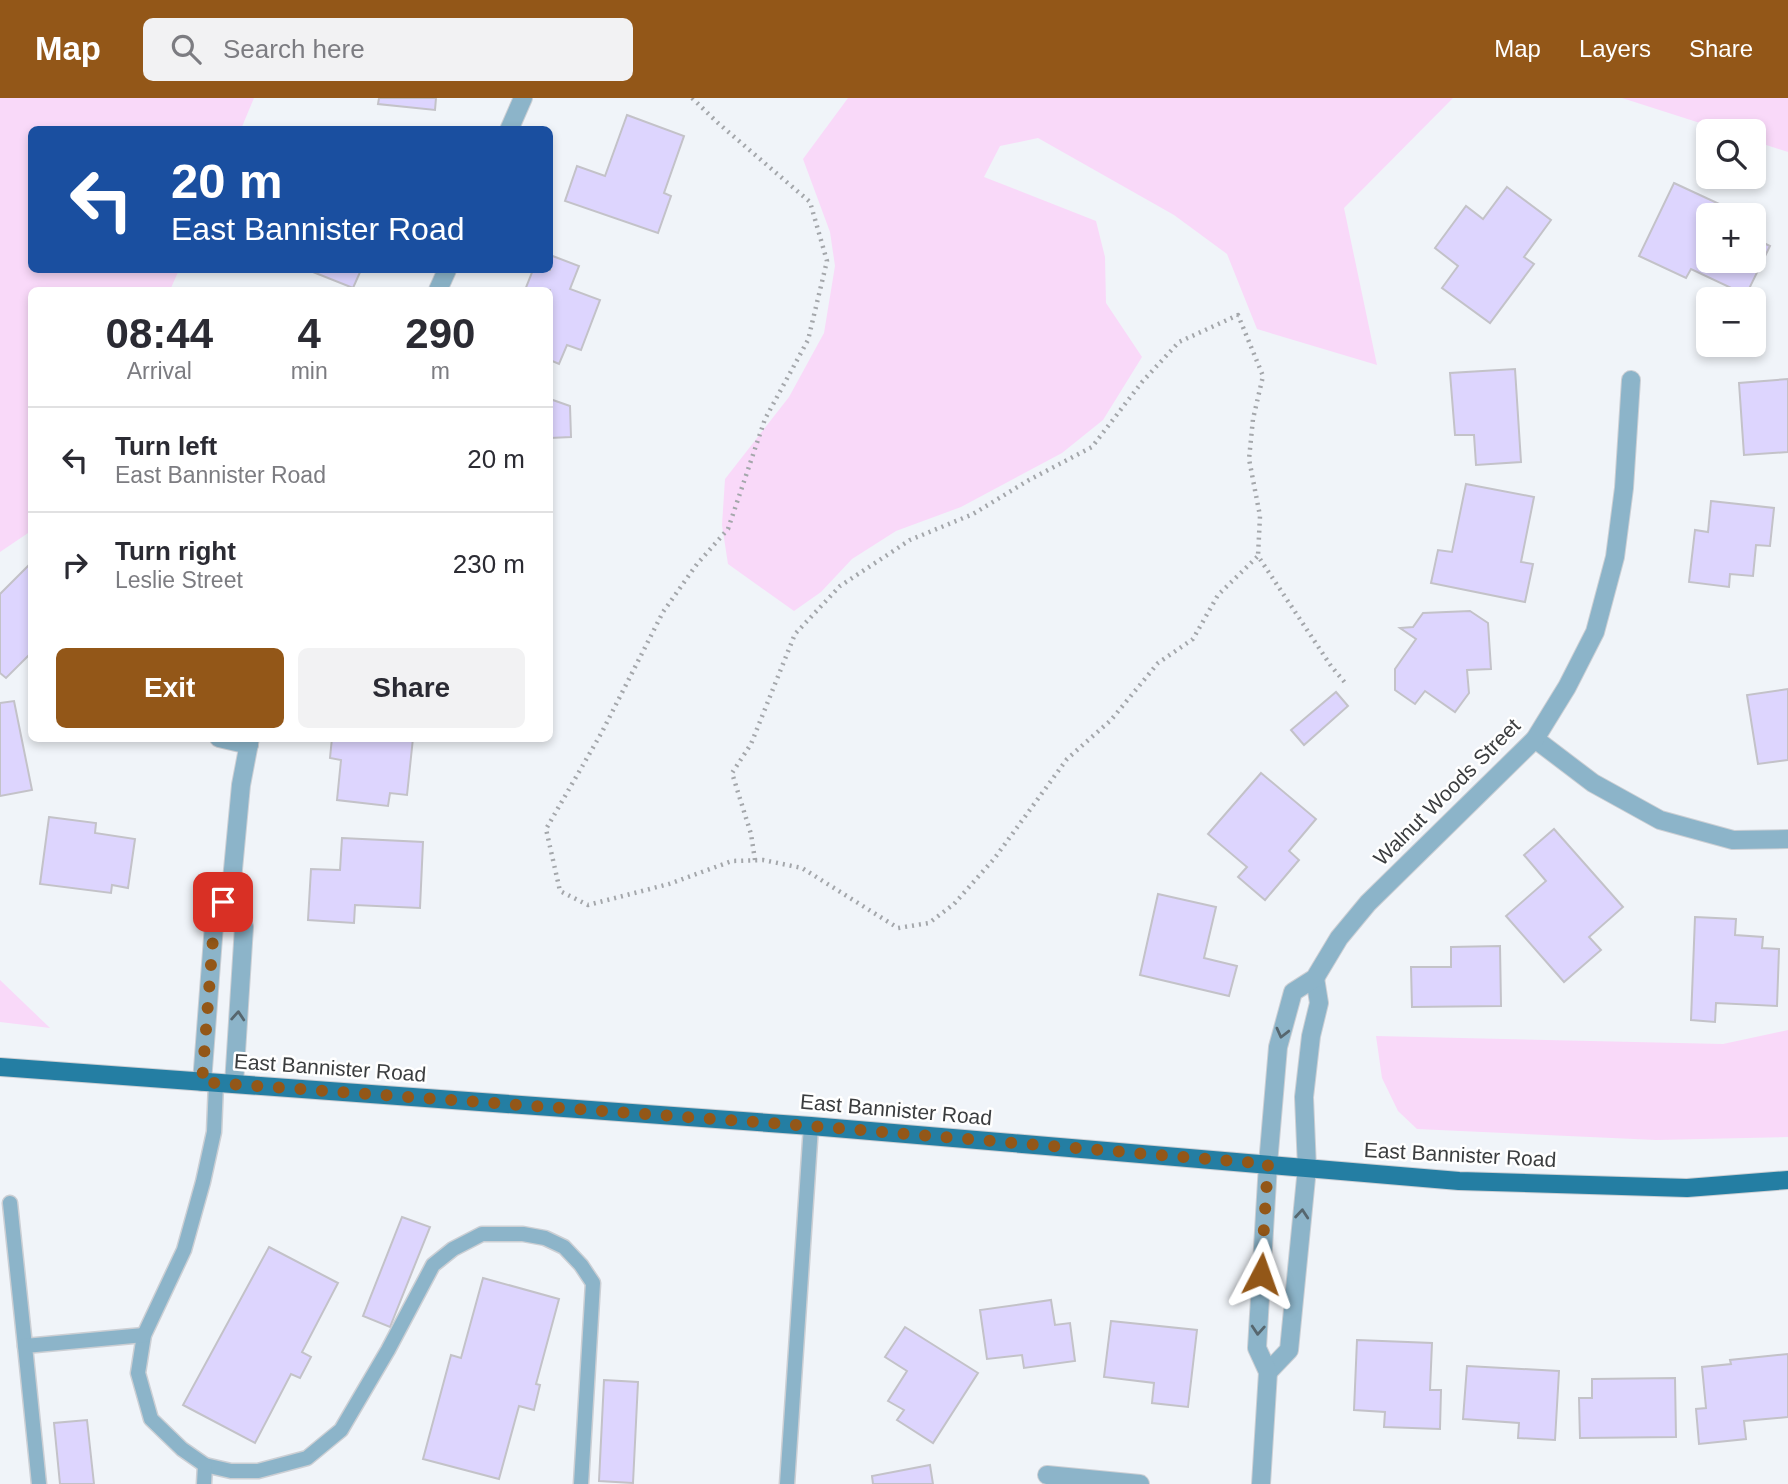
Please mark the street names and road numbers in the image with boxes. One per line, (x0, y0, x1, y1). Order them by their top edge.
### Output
street label: Walnut Woods Street (1369, 714, 1525, 870)
street label: East Bannister Road (233, 1049, 427, 1086)
street label: East Bannister Road (799, 1090, 993, 1129)
street label: East Bannister Road (1363, 1138, 1557, 1171)

